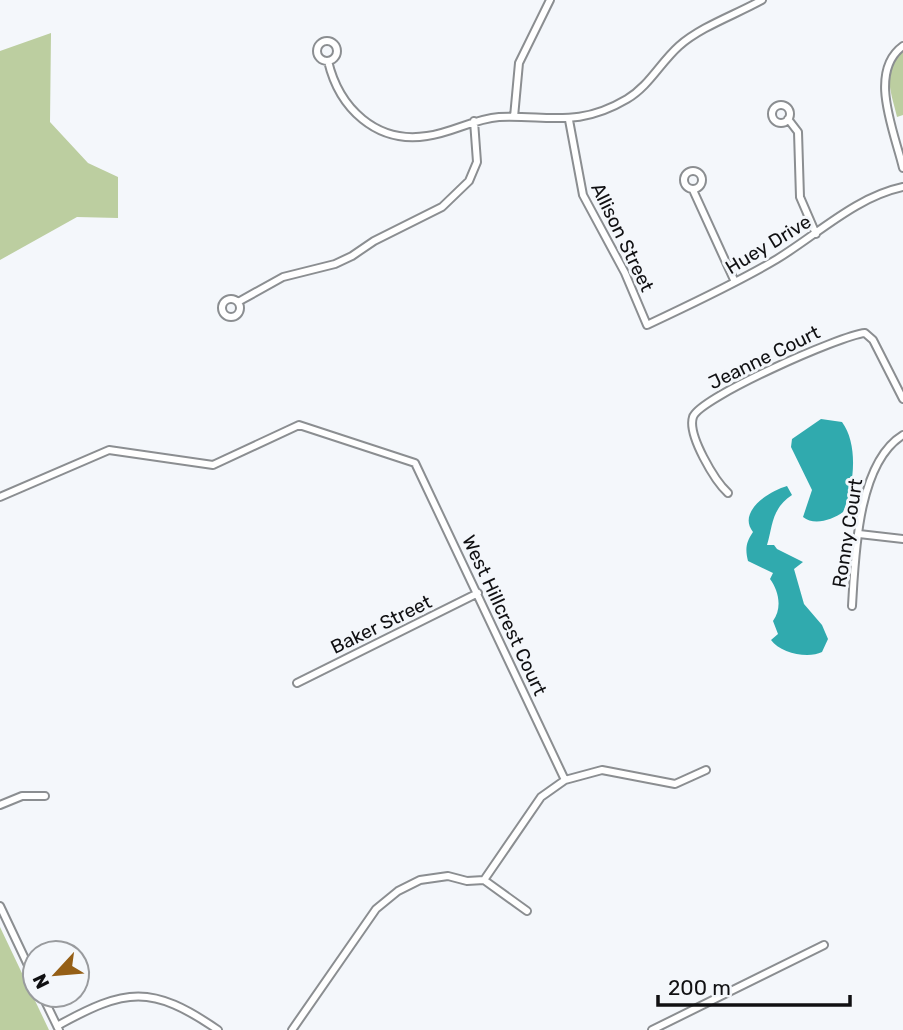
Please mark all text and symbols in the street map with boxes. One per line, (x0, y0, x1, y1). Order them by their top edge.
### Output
street label: Allison Street (586, 179, 659, 296)
street label: Huey Drive (721, 210, 815, 279)
street label: Jeanne Court (705, 320, 824, 394)
street label: Ronny Court (828, 476, 868, 589)
street label: West Hillcrest Court (457, 531, 552, 700)
street label: Baker Street (327, 590, 436, 659)
north arrow (21, 939, 91, 1009)
scale bar (658, 964, 850, 1008)
text: N (28, 970, 55, 992)
text: 200 m (668, 975, 731, 1000)

